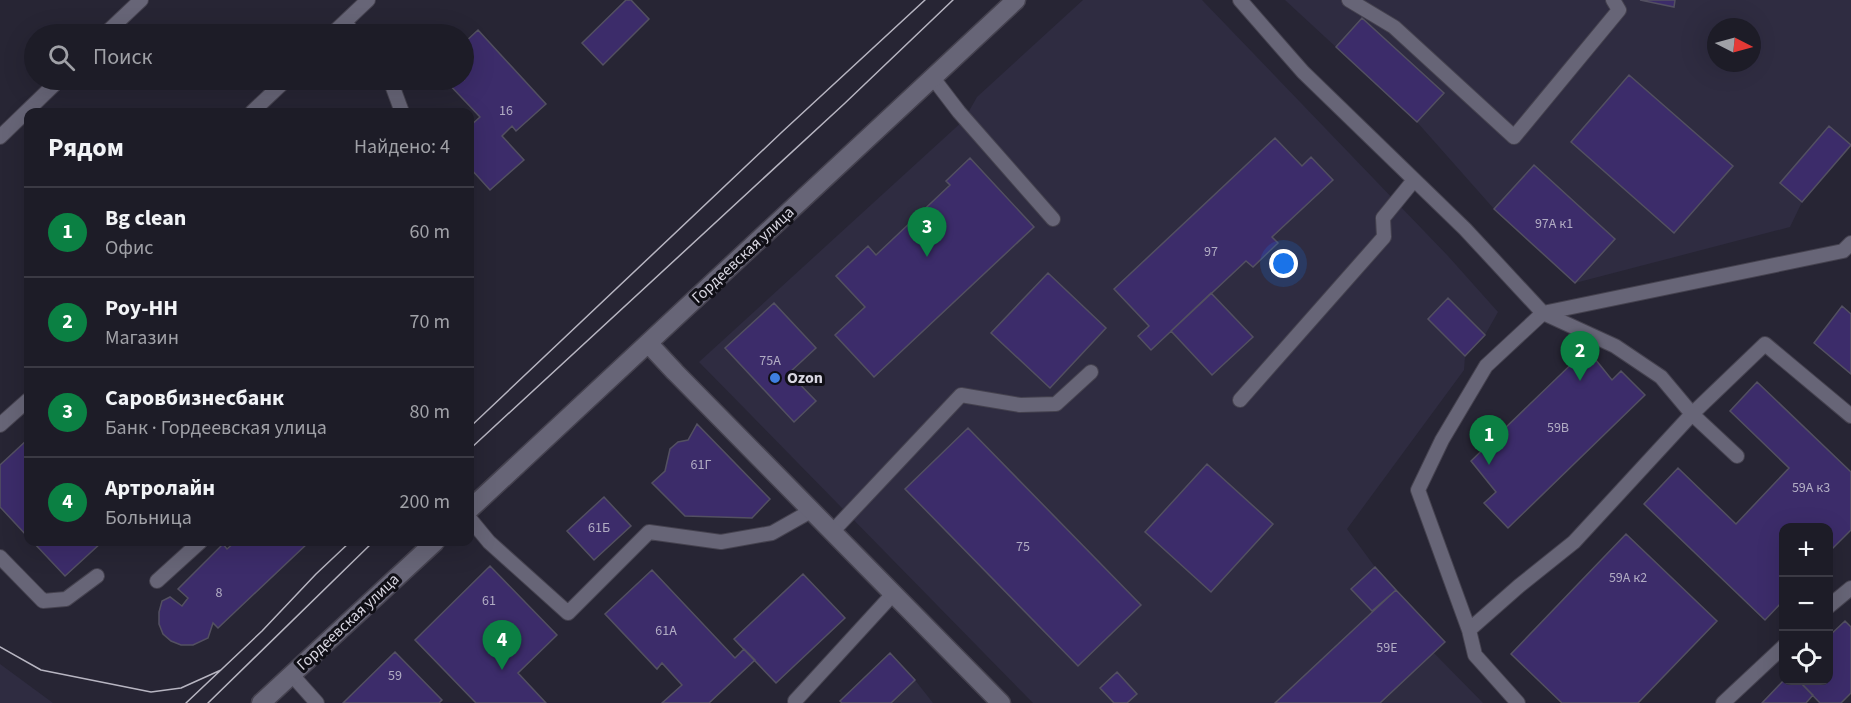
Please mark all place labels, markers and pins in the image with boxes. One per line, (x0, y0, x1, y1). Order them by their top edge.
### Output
pin: 3 (908, 208, 946, 257)
pin: 2 (1560, 332, 1600, 381)
place label: Ozon (787, 367, 823, 389)
marker: Ozon (768, 371, 782, 385)
pin: 1 (1470, 416, 1508, 465)
pin: 4 (482, 620, 522, 670)

